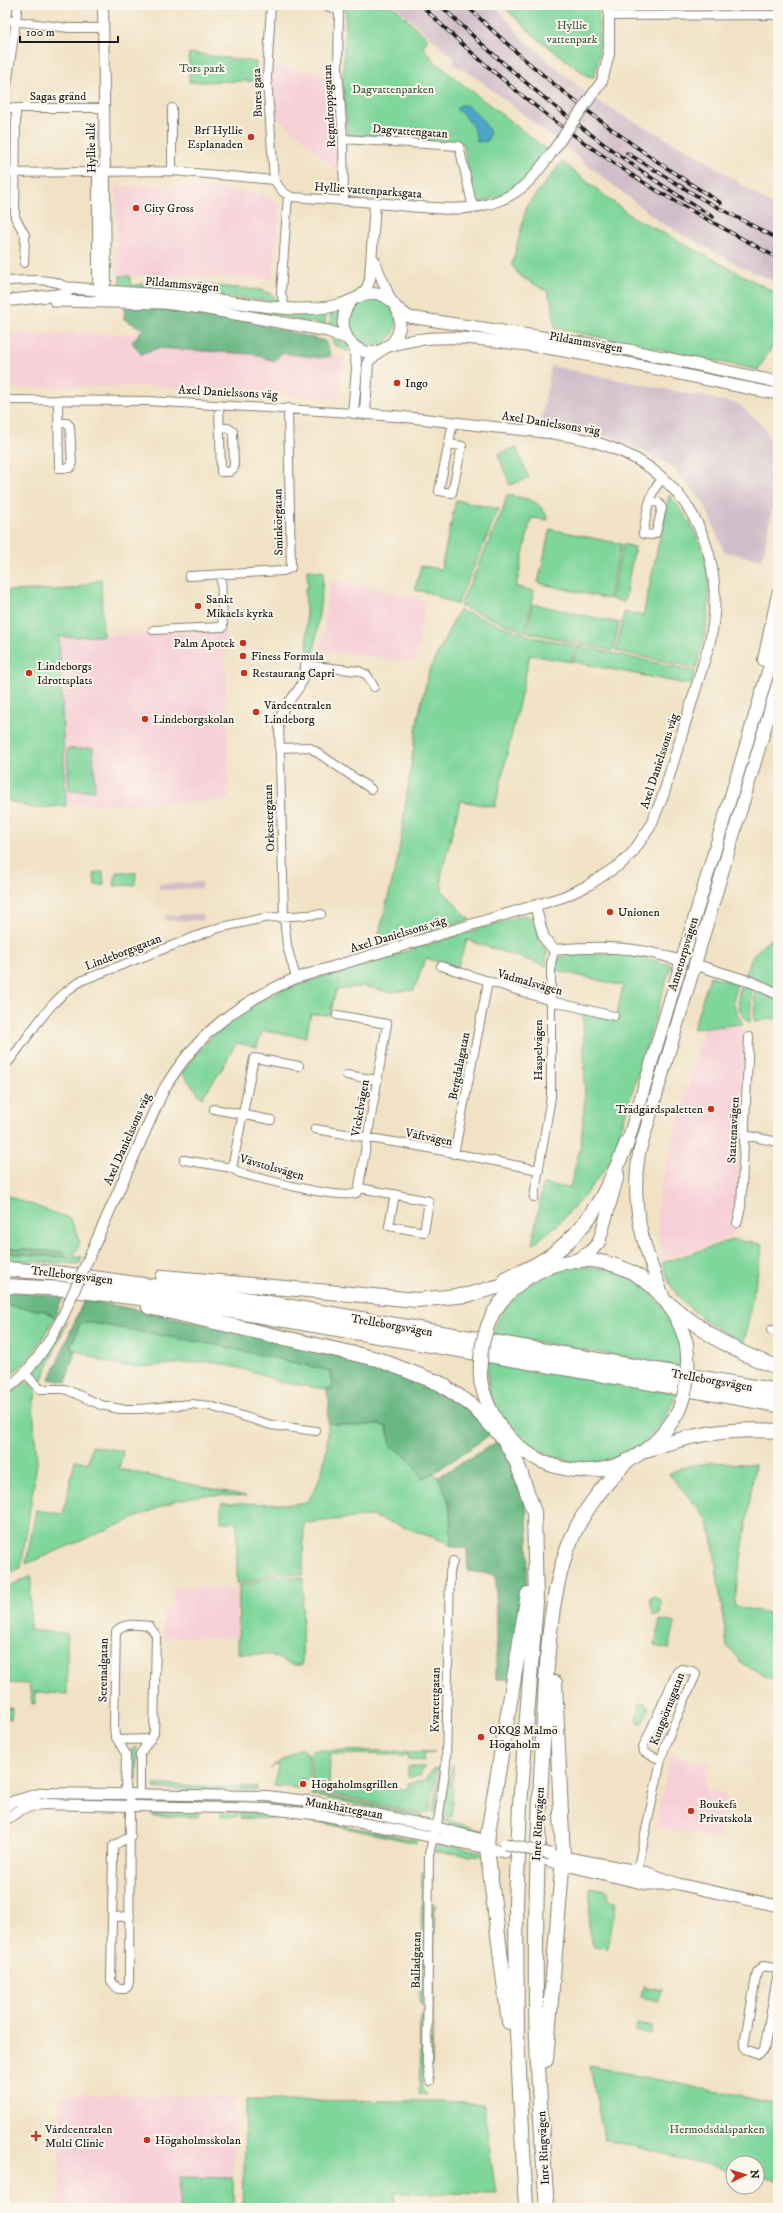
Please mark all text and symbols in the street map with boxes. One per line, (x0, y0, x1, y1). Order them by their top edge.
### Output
scale bar (20, 18, 118, 44)
park label: Hyllie vattenpark (546, 18, 597, 47)
text: 100 m (26, 25, 55, 40)
park label: Tors park (179, 61, 225, 76)
street label: Regndroppsgatan (320, 63, 339, 148)
street label: Bures gata (249, 67, 266, 118)
park label: Dagvattenparken (352, 82, 435, 97)
street label: Sagas gränd (30, 89, 86, 104)
street label: Dagvattengatan (372, 121, 449, 142)
street label: Hyllie allé (84, 123, 99, 173)
place label: Brf Hyllie Esplanaden (187, 123, 244, 152)
marker: Brf Hyllie Esplanaden (246, 132, 256, 142)
street label: Hyllie vattenparksgata (314, 179, 423, 202)
place label: City Gross (144, 201, 194, 216)
marker: City Gross (131, 203, 141, 213)
street label: Pildammsvägen (144, 274, 220, 295)
street label: Pildammsvägen (548, 329, 624, 356)
place label: Ingo (405, 376, 428, 391)
marker: Ingo (392, 378, 402, 388)
street label: Axel Danielssons väg (178, 382, 278, 403)
street label: Axel Danielssons väg (501, 408, 601, 439)
street label: Sminkörgatan (270, 488, 287, 556)
place label: Sankt Mikaels kyrka (206, 592, 274, 621)
marker: Sankt Mikaels kyrka (193, 601, 203, 611)
place label: Palm Apotek (173, 636, 235, 651)
marker: Palm Apotek (238, 638, 248, 648)
place label: Finess Formula (251, 649, 325, 664)
marker: Finess Formula (238, 651, 248, 661)
place label: Lindeborgs Idrottsplats (37, 659, 92, 688)
place label: Restaurang Capri (252, 666, 335, 681)
marker: Lindeborgs Idrottsplats (24, 668, 34, 678)
marker: Restaurang Capri (239, 668, 249, 678)
place label: Vårdcentralen Lindeborg (263, 698, 332, 727)
marker: Vårdcentralen Lindeborg (251, 707, 261, 717)
street label: Axel Danielssons väg (637, 711, 682, 811)
place label: Lindeborgskolan (153, 712, 235, 727)
marker: Lindeborgskolan (140, 714, 150, 724)
street label: Orkestergatan (261, 783, 278, 852)
place label: Unionen (618, 905, 660, 920)
marker: Unionen (605, 907, 615, 917)
street label: Axel Danielssons väg (348, 913, 448, 956)
street label: Annetorpsvägen (665, 915, 702, 993)
street label: Lindeborgsgatan (83, 931, 164, 974)
street label: Vadmalsvägen (495, 966, 565, 999)
street label: Haspelvägen (531, 1019, 546, 1081)
street label: Bergdalagatan (446, 1030, 474, 1101)
street label: Vickelvägen (348, 1078, 373, 1139)
street label: Axel Danielssons väg (100, 1091, 155, 1188)
street label: Stattenavägen (724, 1096, 743, 1164)
place label: Trädgårdspaletten (616, 1102, 704, 1117)
marker: Trädgårdspaletten (706, 1104, 716, 1114)
street label: Väftvägen (403, 1125, 454, 1150)
street label: Vävstolsvägen (237, 1151, 307, 1184)
street label: Trelleborgsvägen (30, 1263, 115, 1288)
street label: Trelleborgsvägen (350, 1311, 435, 1340)
street label: Trelleborgsvägen (670, 1366, 755, 1395)
street label: Serenadgatan (95, 1637, 112, 1702)
street label: Kvartettgatan (427, 1666, 444, 1733)
street label: Kungsörnsgatan (647, 1670, 689, 1748)
place label: OKQ8 Malmö Högaholm (489, 1723, 558, 1752)
marker: OKQ8 Malmö Högaholm (476, 1732, 486, 1742)
place label: Högaholmsgrillen (311, 1777, 399, 1792)
marker: Högaholmsgrillen (298, 1779, 308, 1789)
street label: Inre Ringvägen (529, 1786, 548, 1861)
street label: Munkhättegatan (304, 1794, 385, 1823)
place label: Boukefs Privatskola (699, 1797, 753, 1826)
marker: Boukefs Privatskola (686, 1806, 696, 1816)
street label: Balladgatan (409, 1931, 425, 1989)
street label: Inre Ringvägen (534, 2110, 553, 2185)
place label: Vårdcentralen Multi Clinic (44, 2122, 113, 2151)
park label: Hermodsdalsparken (669, 2122, 765, 2137)
marker: Vårdcentralen Multi Clinic (30, 2130, 42, 2142)
place label: Högaholmsskolan (155, 2133, 242, 2148)
marker: Högaholmsskolan (142, 2135, 152, 2145)
north arrow (725, 2155, 765, 2195)
text: N (747, 2169, 761, 2179)

